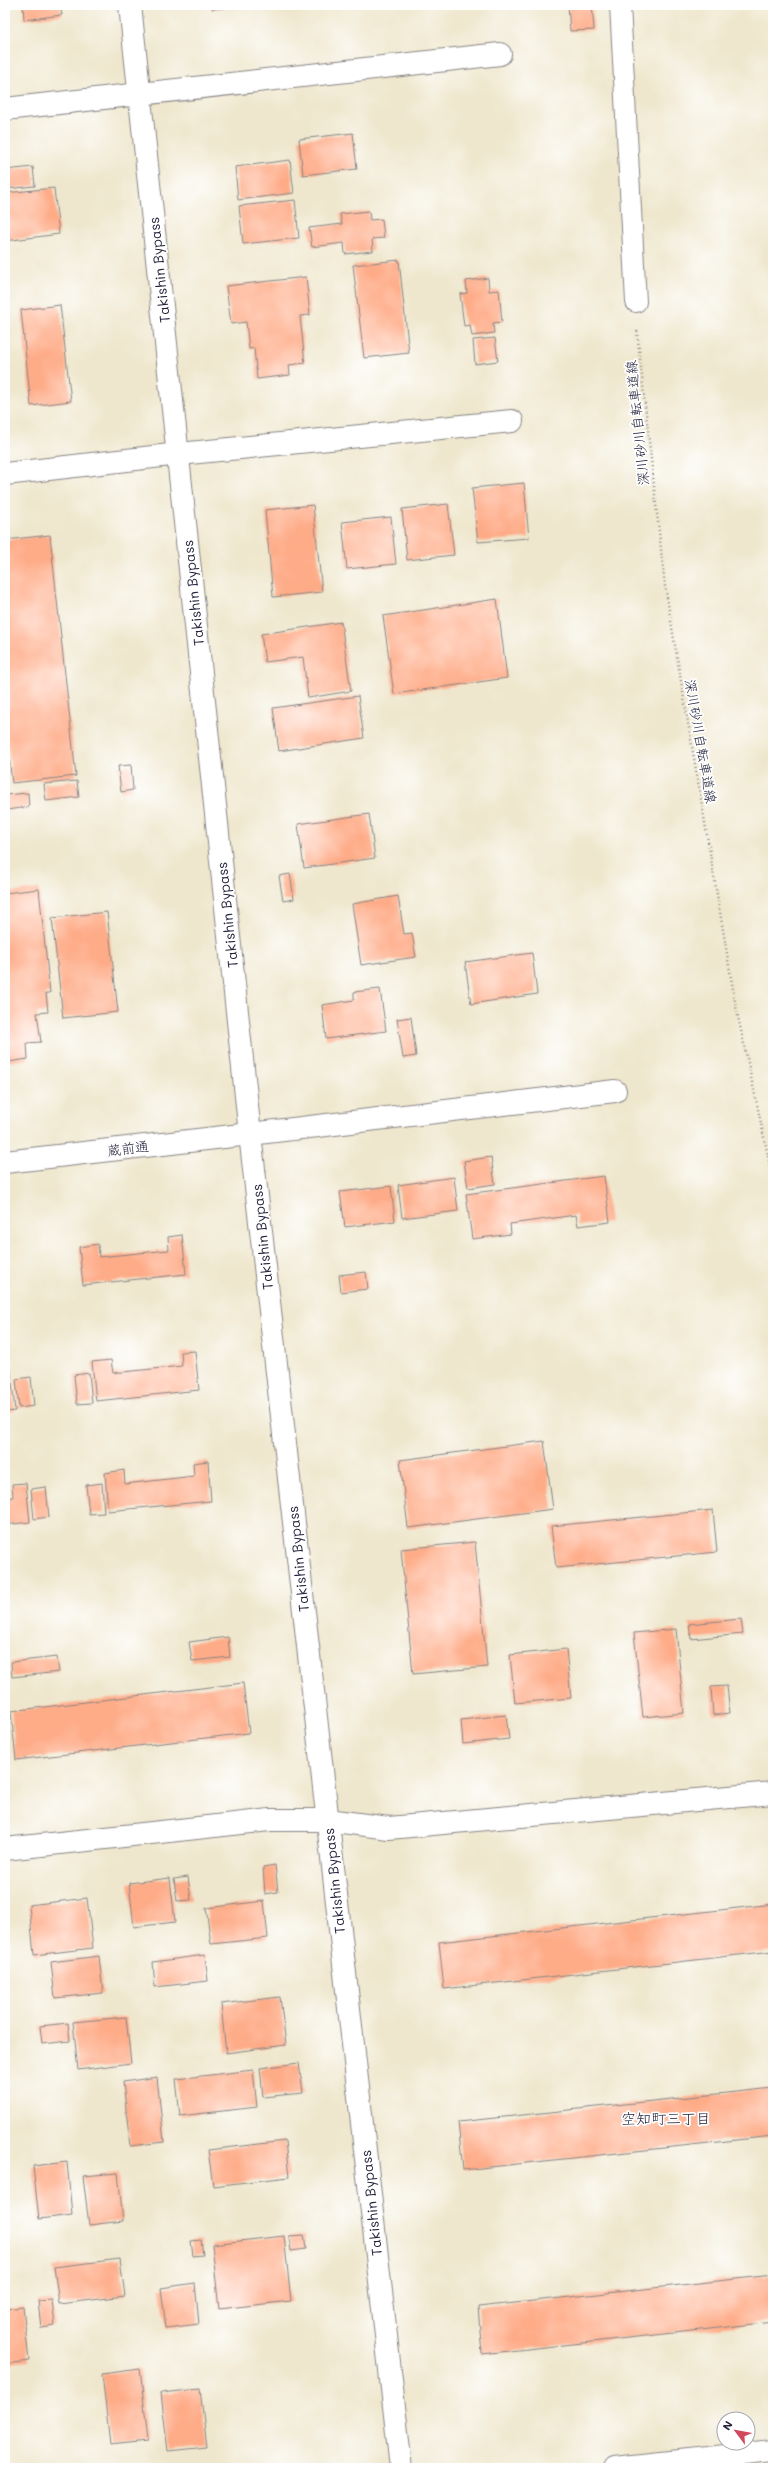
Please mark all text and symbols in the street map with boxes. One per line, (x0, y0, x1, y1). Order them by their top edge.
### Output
street label: Takishin Bypass (144, 216, 174, 324)
street label: 深川砂川自転車道線 (621, 359, 653, 487)
street label: Takishin Bypass (178, 539, 208, 647)
street label: 深川砂川自転車道線 (681, 677, 721, 805)
street label: Takishin Bypass (212, 861, 242, 969)
street label: 蔵前通 (106, 1136, 150, 1160)
street label: Takishin Bypass (247, 1183, 277, 1291)
street label: Takishin Bypass (283, 1505, 313, 1613)
street label: Takishin Bypass (319, 1827, 349, 1935)
district label: 空知町三丁目 (621, 2108, 711, 2128)
street label: Takishin Bypass (356, 2149, 386, 2257)
north arrow (716, 2411, 756, 2451)
text: N (719, 2418, 736, 2433)

